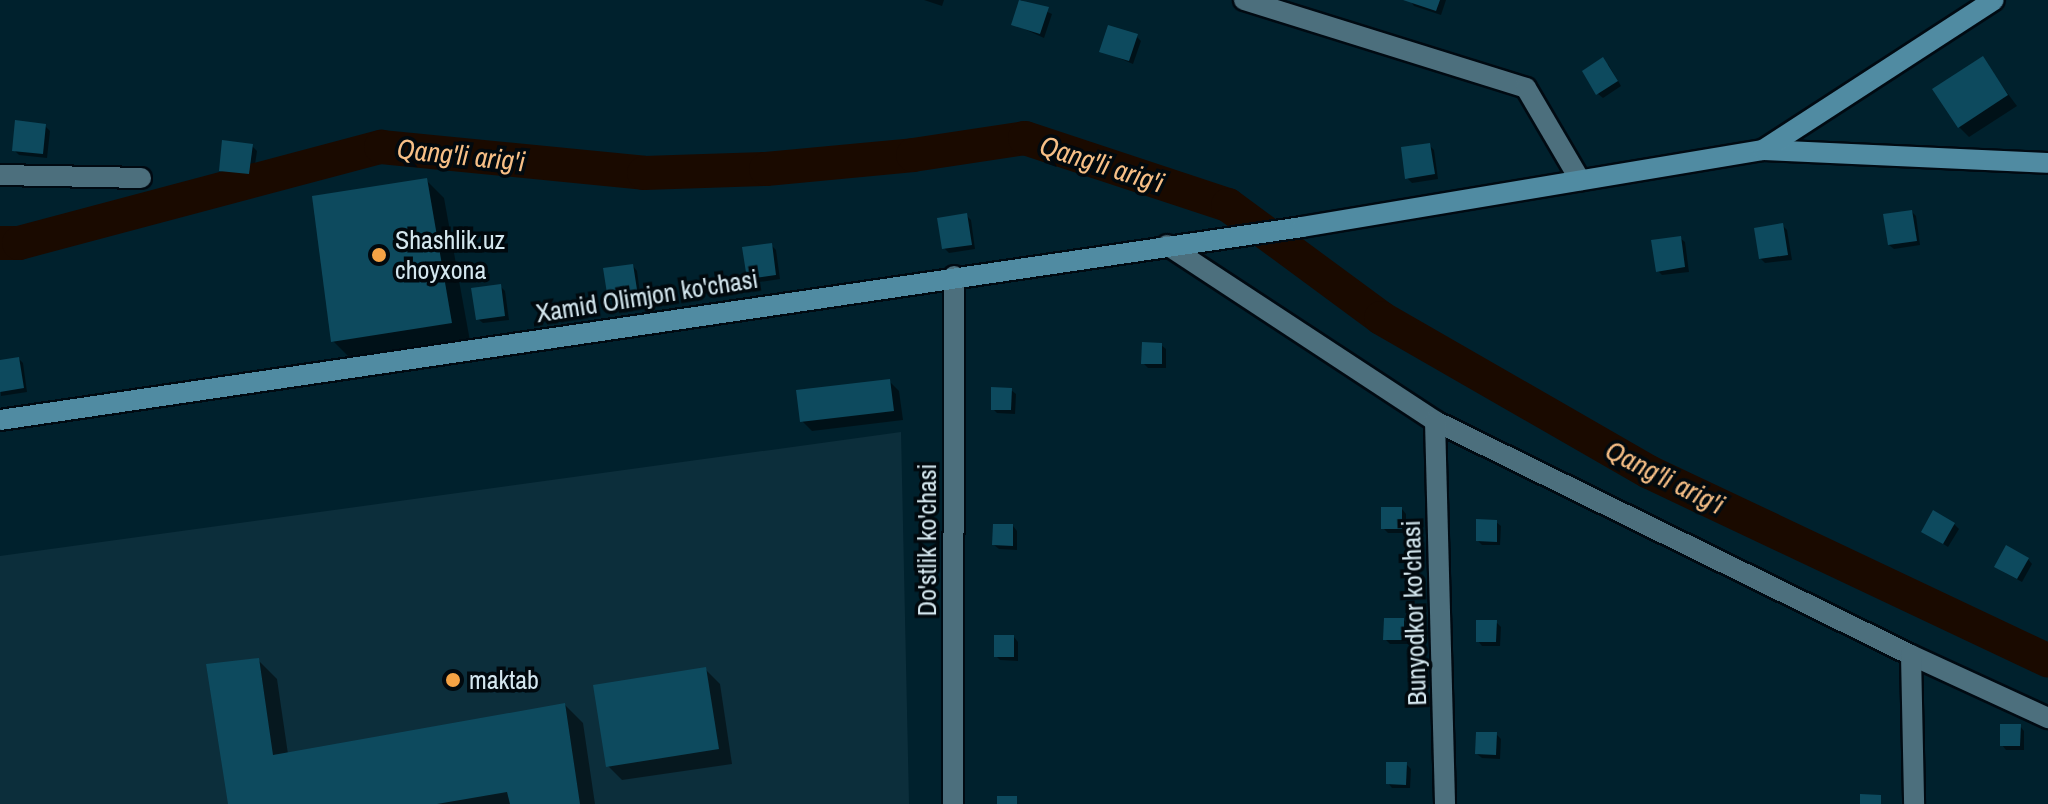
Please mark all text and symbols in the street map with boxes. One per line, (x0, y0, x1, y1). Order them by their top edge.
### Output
water label: Qang'li arig'i (1036, 128, 1168, 200)
water label: Qang'li arig'i (395, 132, 527, 178)
place label: Shashlik.uz choyxona (395, 224, 505, 286)
marker: Shashlik.uz choyxona (370, 246, 388, 264)
street label: Xamid Olimjon ko'chasi (534, 263, 760, 329)
water label: Qang'li arig'i (1600, 433, 1730, 521)
street label: Do'stlik ko'chasi (911, 464, 943, 616)
street label: Bunyodkor ko'chasi (1395, 520, 1433, 706)
place label: maktab (469, 664, 539, 696)
marker: maktab (444, 671, 462, 689)

